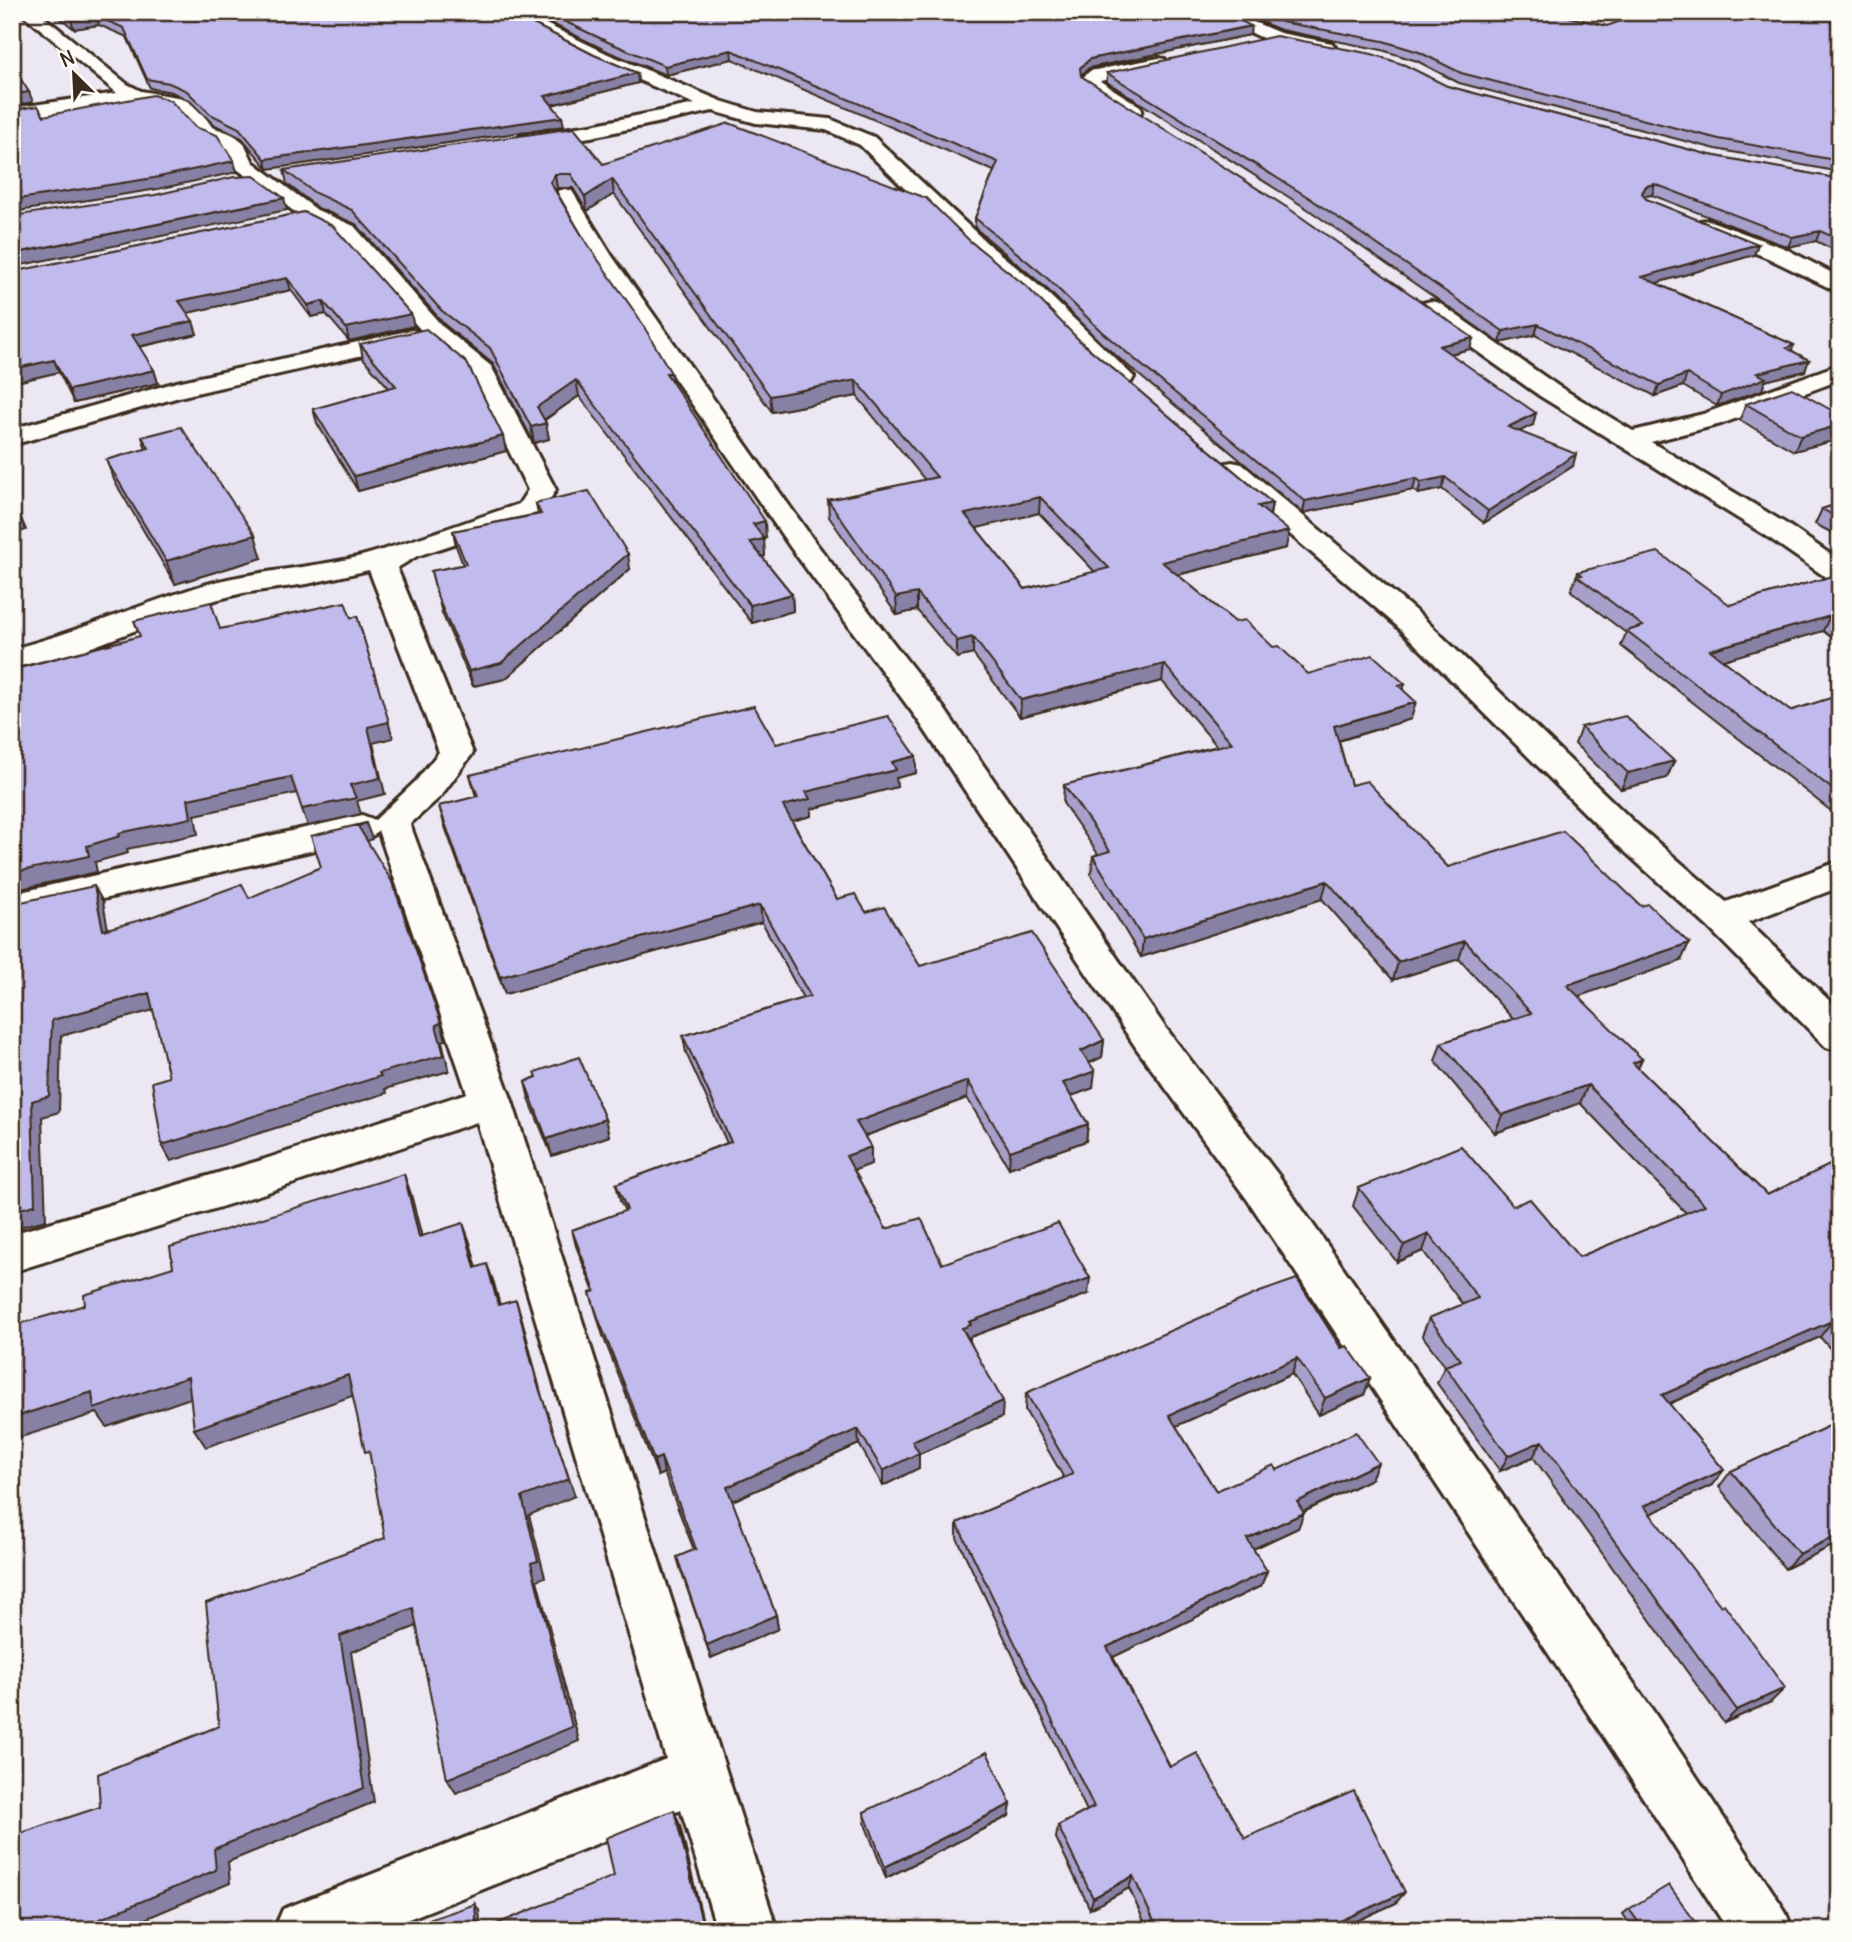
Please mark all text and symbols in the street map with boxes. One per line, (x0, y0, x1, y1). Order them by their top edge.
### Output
north arrow (38, 38, 108, 108)
text: N (56, 45, 78, 72)

